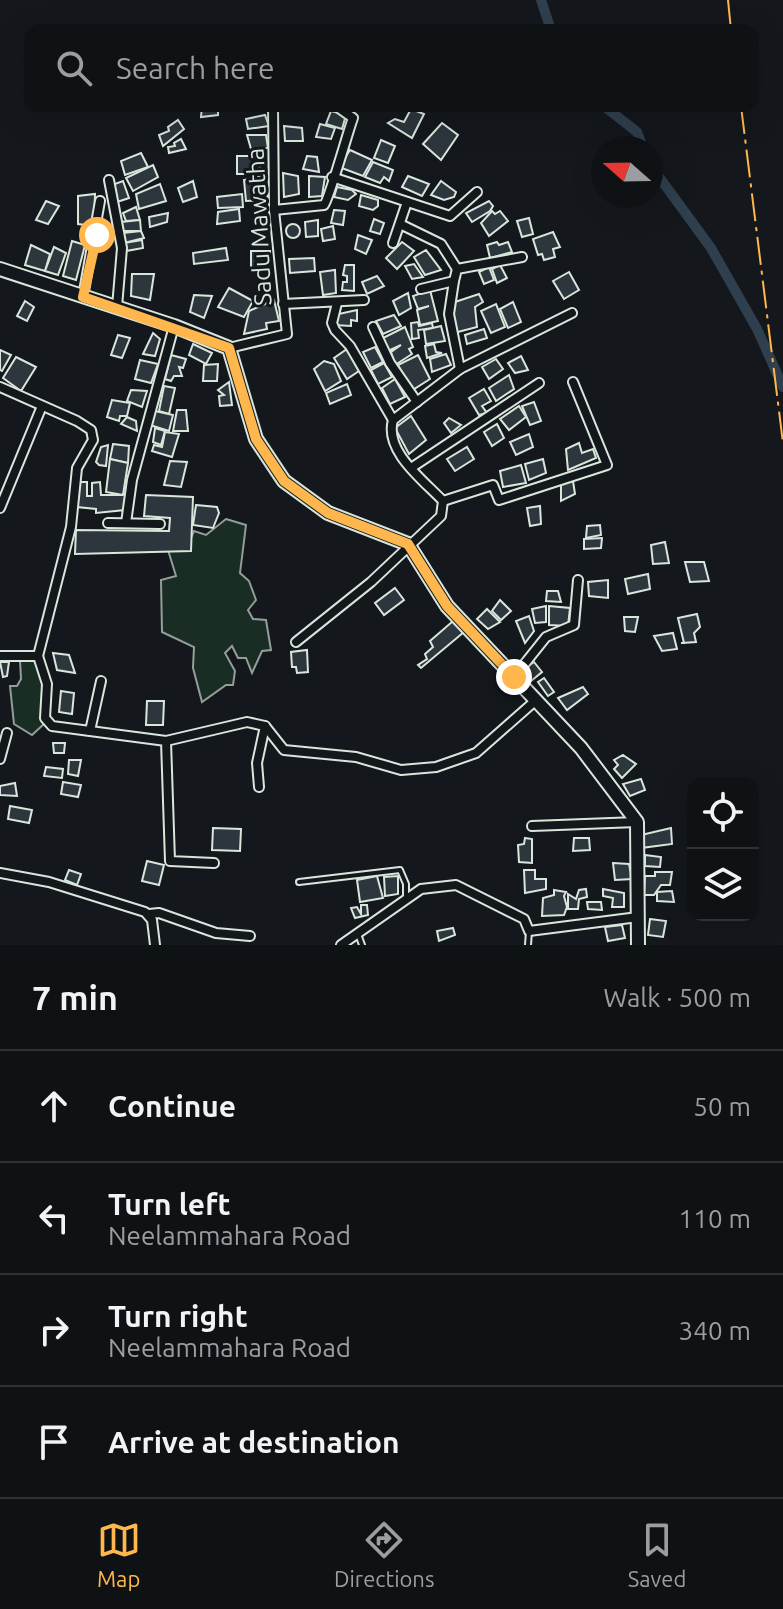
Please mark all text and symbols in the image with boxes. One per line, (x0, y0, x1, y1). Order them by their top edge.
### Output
search box (24, 24, 759, 112)
icon: search (52, 46, 96, 90)
text: Search here (116, 51, 275, 85)
north arrow (591, 136, 663, 208)
street label: Sadu Mawatha (241, 148, 277, 306)
route start (79, 217, 115, 253)
route end (496, 659, 532, 695)
map controls (687, 777, 759, 921)
button: locate (687, 777, 759, 849)
button: layers (687, 849, 759, 921)
text: 7 min (32, 978, 118, 1016)
text: Walk · 500 m (603, 983, 751, 1012)
icon: ahead (32, 1084, 76, 1128)
text: Continue (108, 1089, 236, 1123)
text: 50 m (693, 1092, 751, 1121)
text: Turn left (108, 1187, 230, 1221)
icon: left (32, 1196, 76, 1240)
text: 110 m (679, 1204, 751, 1233)
text: Neelammahara Road (108, 1221, 351, 1250)
text: Turn right (108, 1299, 248, 1333)
icon: right (32, 1308, 76, 1352)
text: 340 m (679, 1316, 751, 1345)
text: Neelammahara Road (108, 1333, 351, 1362)
icon: arrive (32, 1420, 76, 1464)
text: Arrive at destination (108, 1425, 400, 1459)
tab: Map (97, 1518, 141, 1591)
tab: Directions (334, 1518, 434, 1591)
tab: Saved (628, 1518, 686, 1591)

